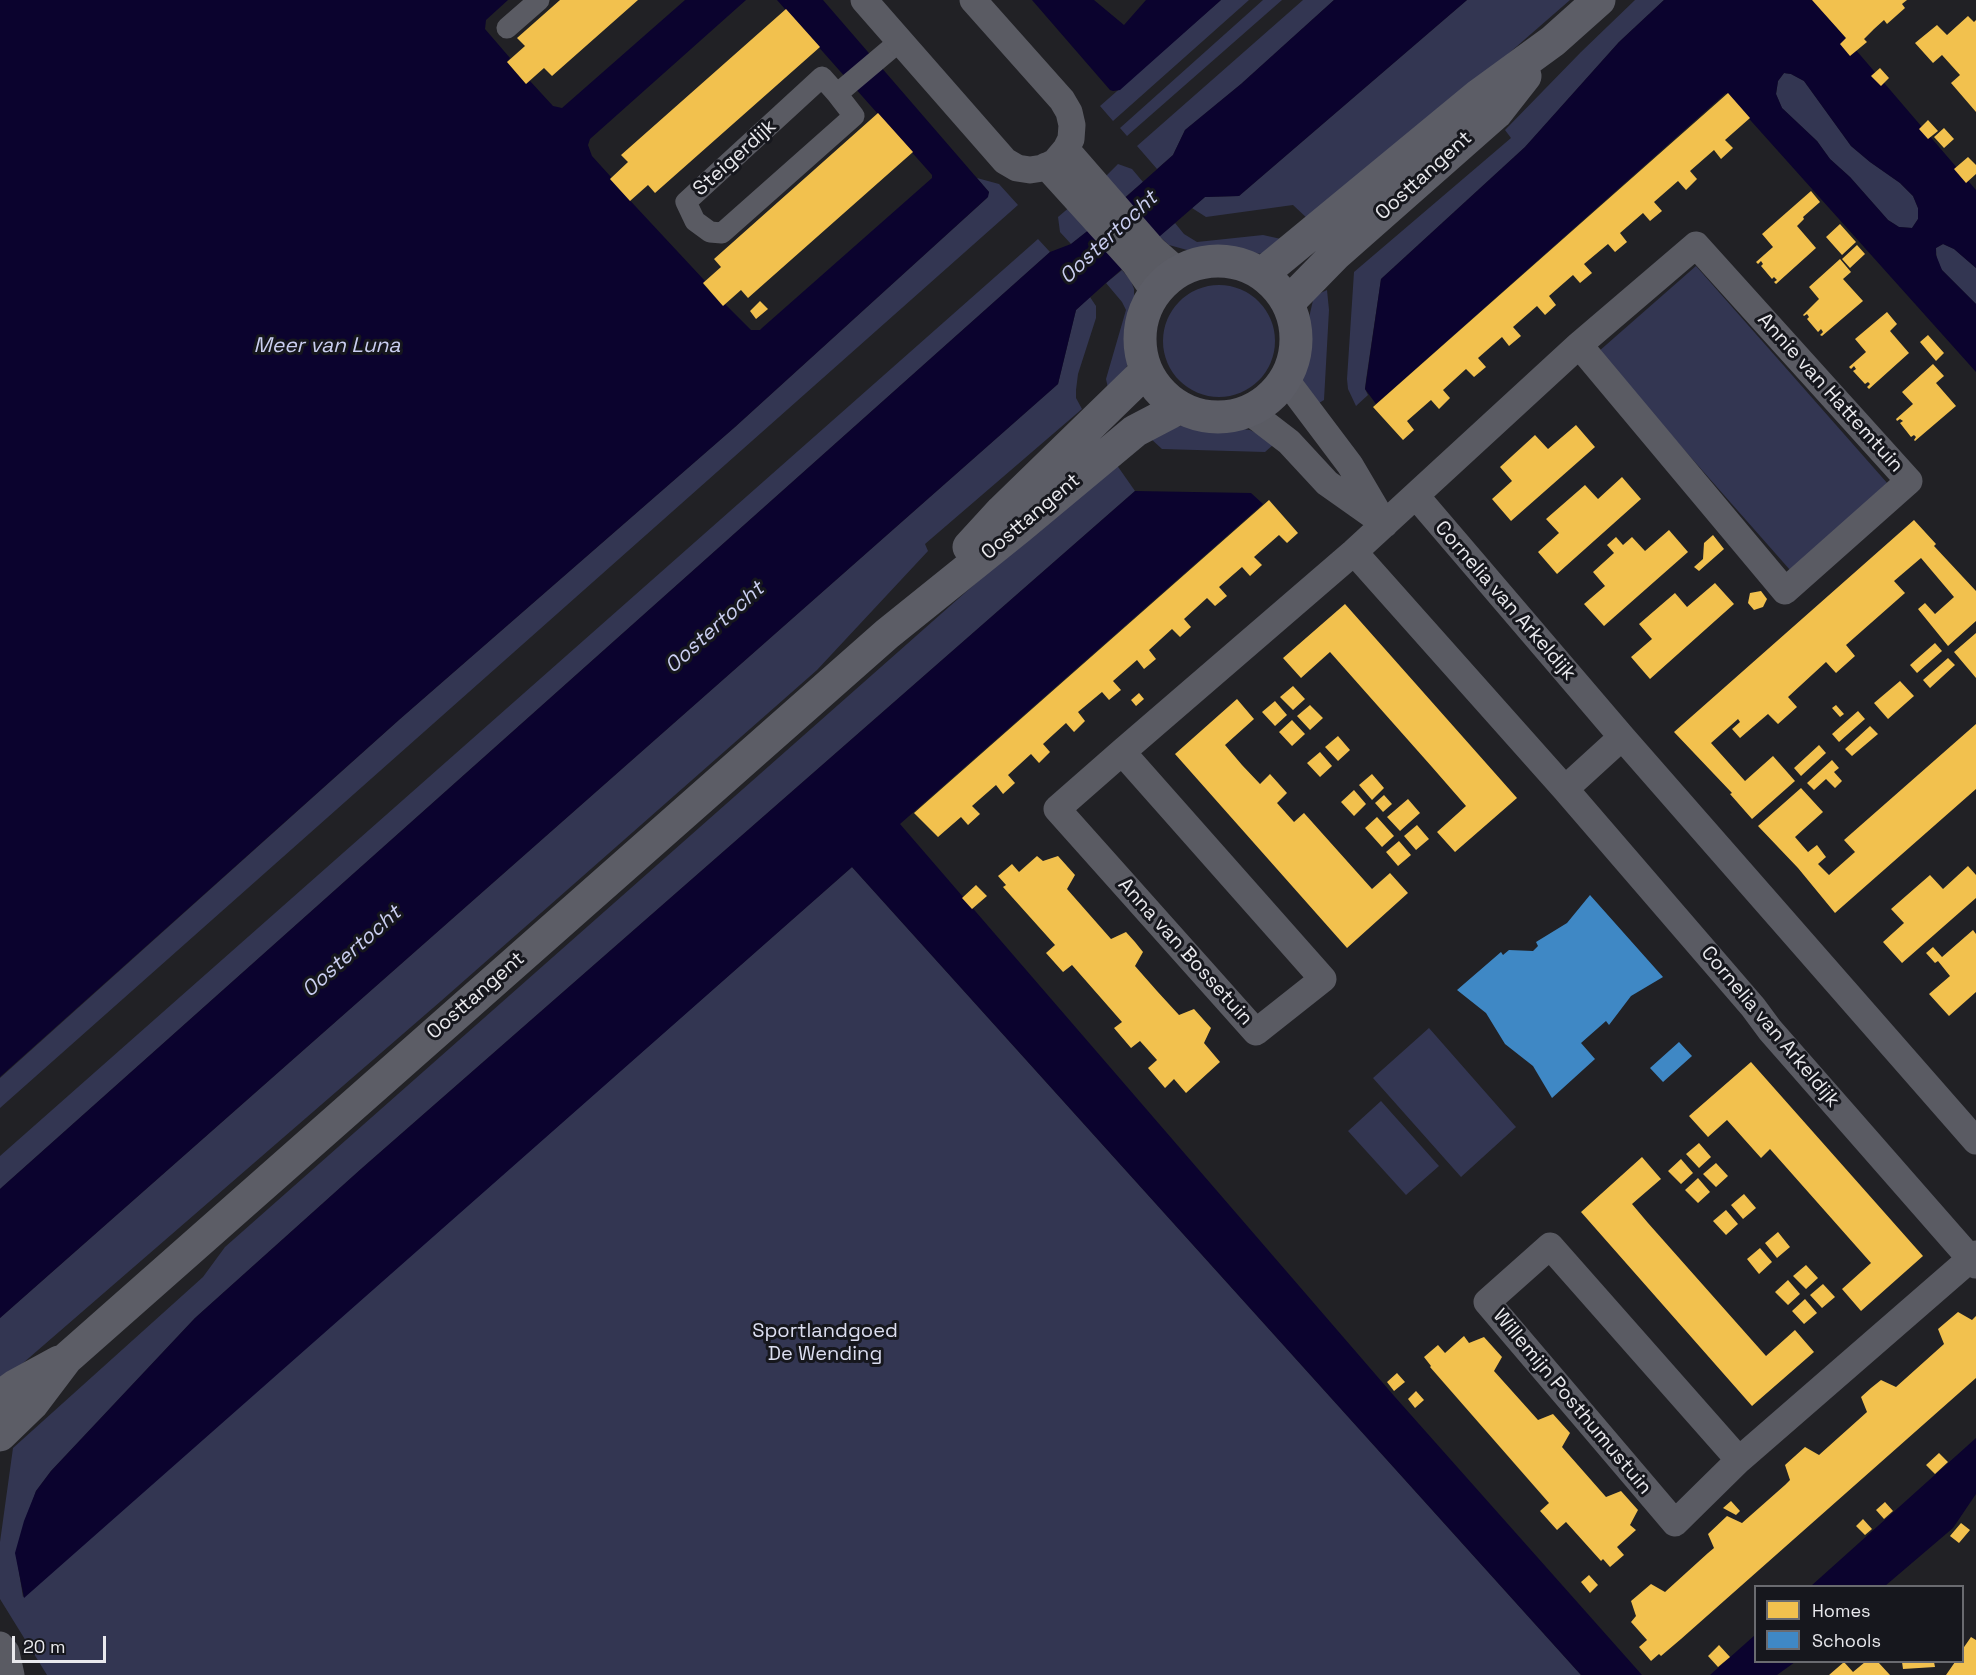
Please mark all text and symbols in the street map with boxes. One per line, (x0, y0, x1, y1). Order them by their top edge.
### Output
street label: Steigerdijk (689, 115, 781, 201)
street label: Oosttangent (1371, 126, 1477, 226)
water label: Oostertocht (1055, 186, 1163, 290)
street label: Annie van Hattemtuin (1752, 308, 1908, 478)
water label: Meer van Luna (254, 333, 400, 359)
street label: Oosttangent (977, 469, 1085, 565)
street label: Cornelia van Arkeldijk (1429, 516, 1581, 686)
water label: Oostertocht (660, 577, 770, 679)
street label: Anna van Bossetuin (1113, 873, 1257, 1031)
water label: Oostertocht (297, 901, 407, 1003)
street label: Cornelia van Arkeldijk (1695, 941, 1845, 1113)
street label: Oosttangent (422, 947, 530, 1045)
street label: Willemijn Posthumustuin (1487, 1304, 1657, 1500)
park label: Sportlandgoed De Wending (752, 1320, 898, 1367)
legend (1754, 1585, 1964, 1663)
text: Homes (1812, 1599, 1871, 1622)
scale bar (15, 1624, 110, 1662)
text: Schools (1812, 1629, 1881, 1652)
text: 20 m (23, 1635, 66, 1658)

